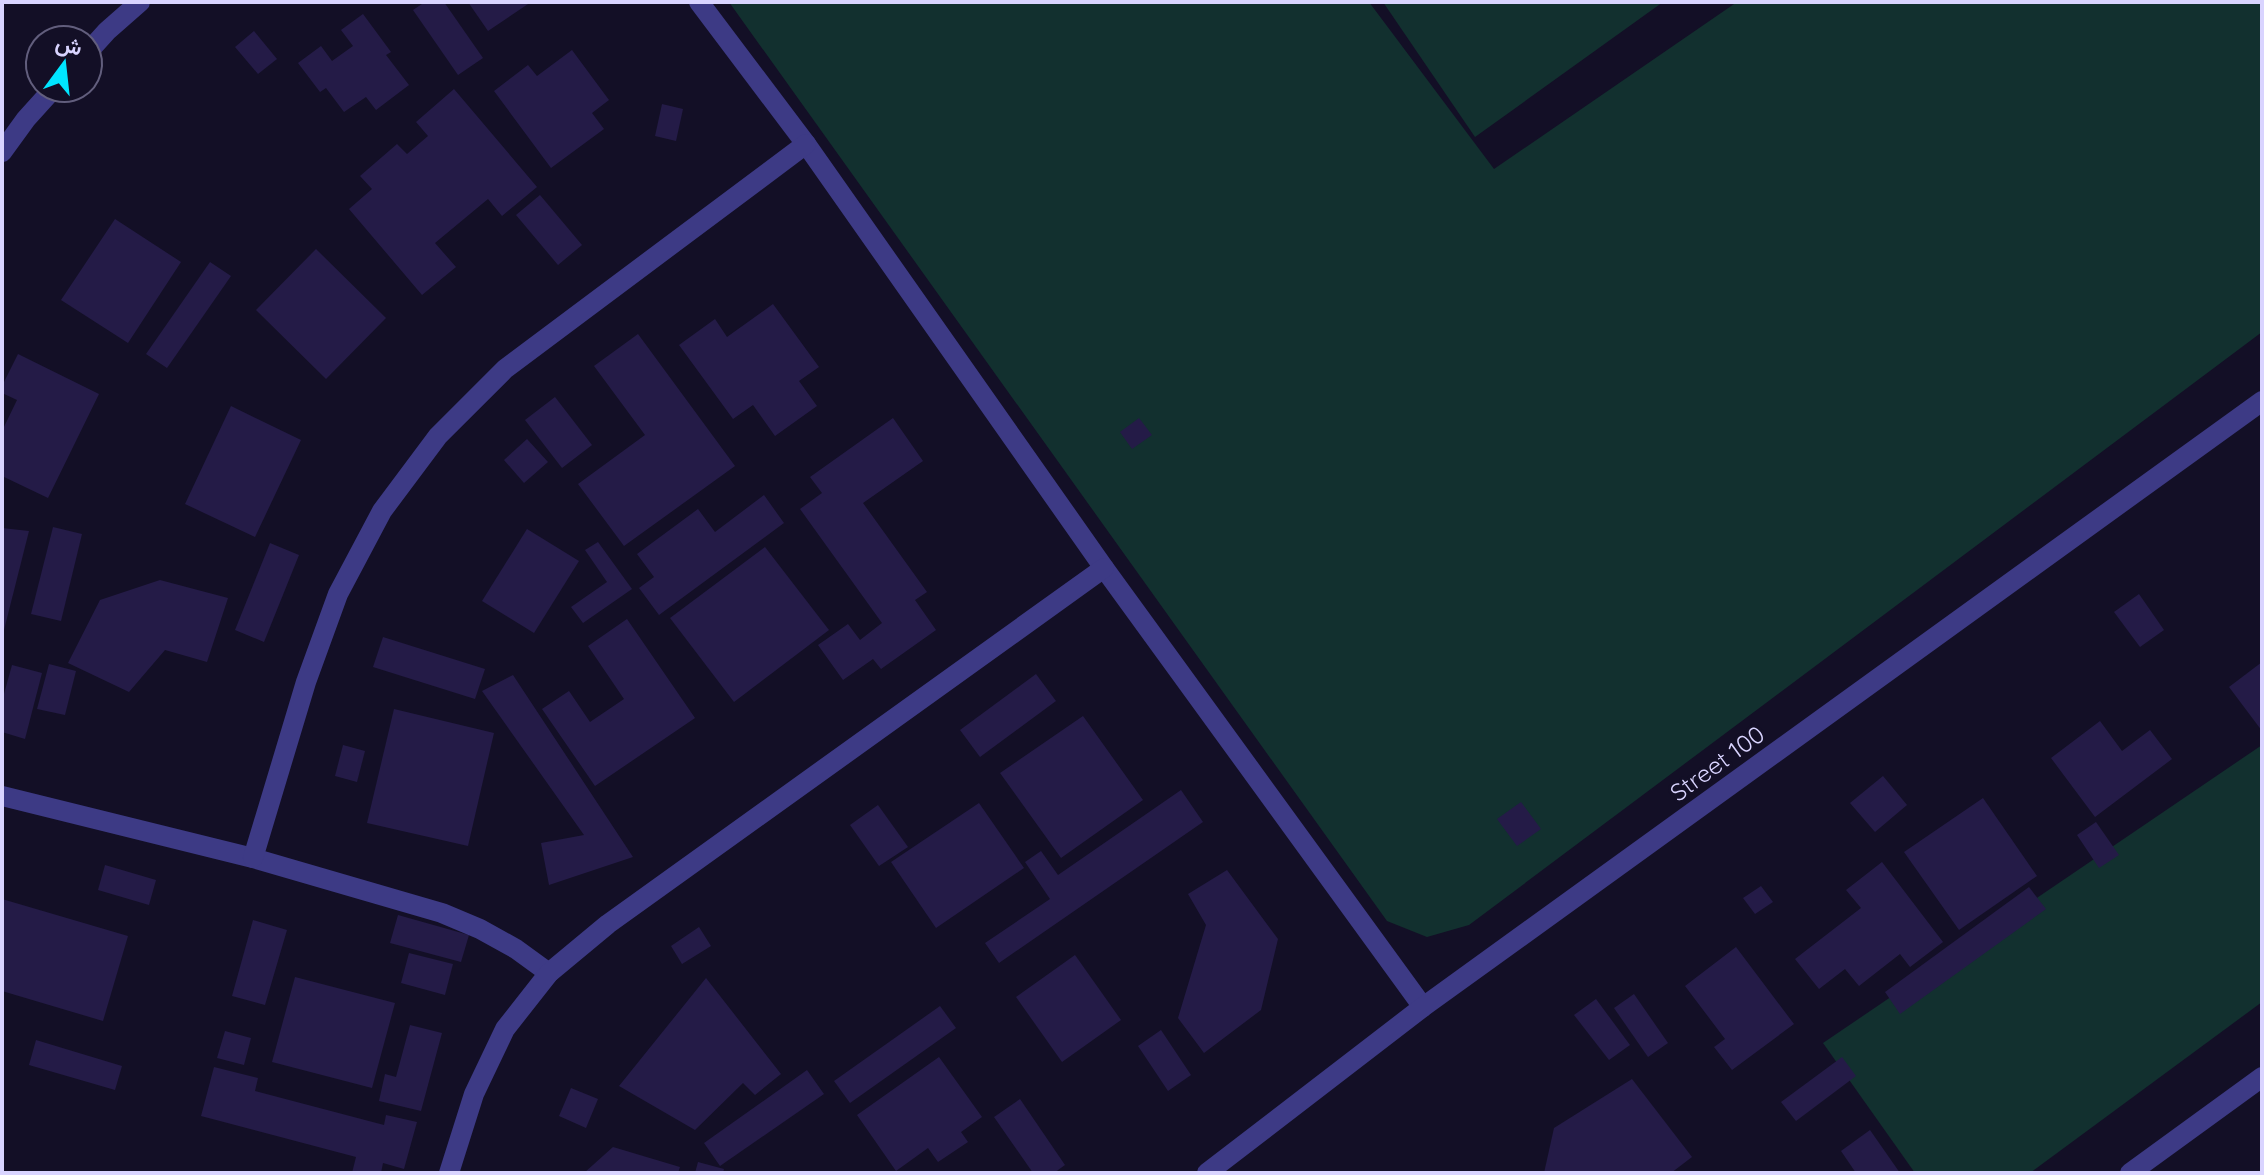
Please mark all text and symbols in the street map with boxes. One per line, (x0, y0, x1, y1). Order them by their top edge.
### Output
north arrow (24, 24, 104, 104)
text: ش (53, 28, 86, 62)
street label: Street 100 (1664, 719, 1770, 807)

